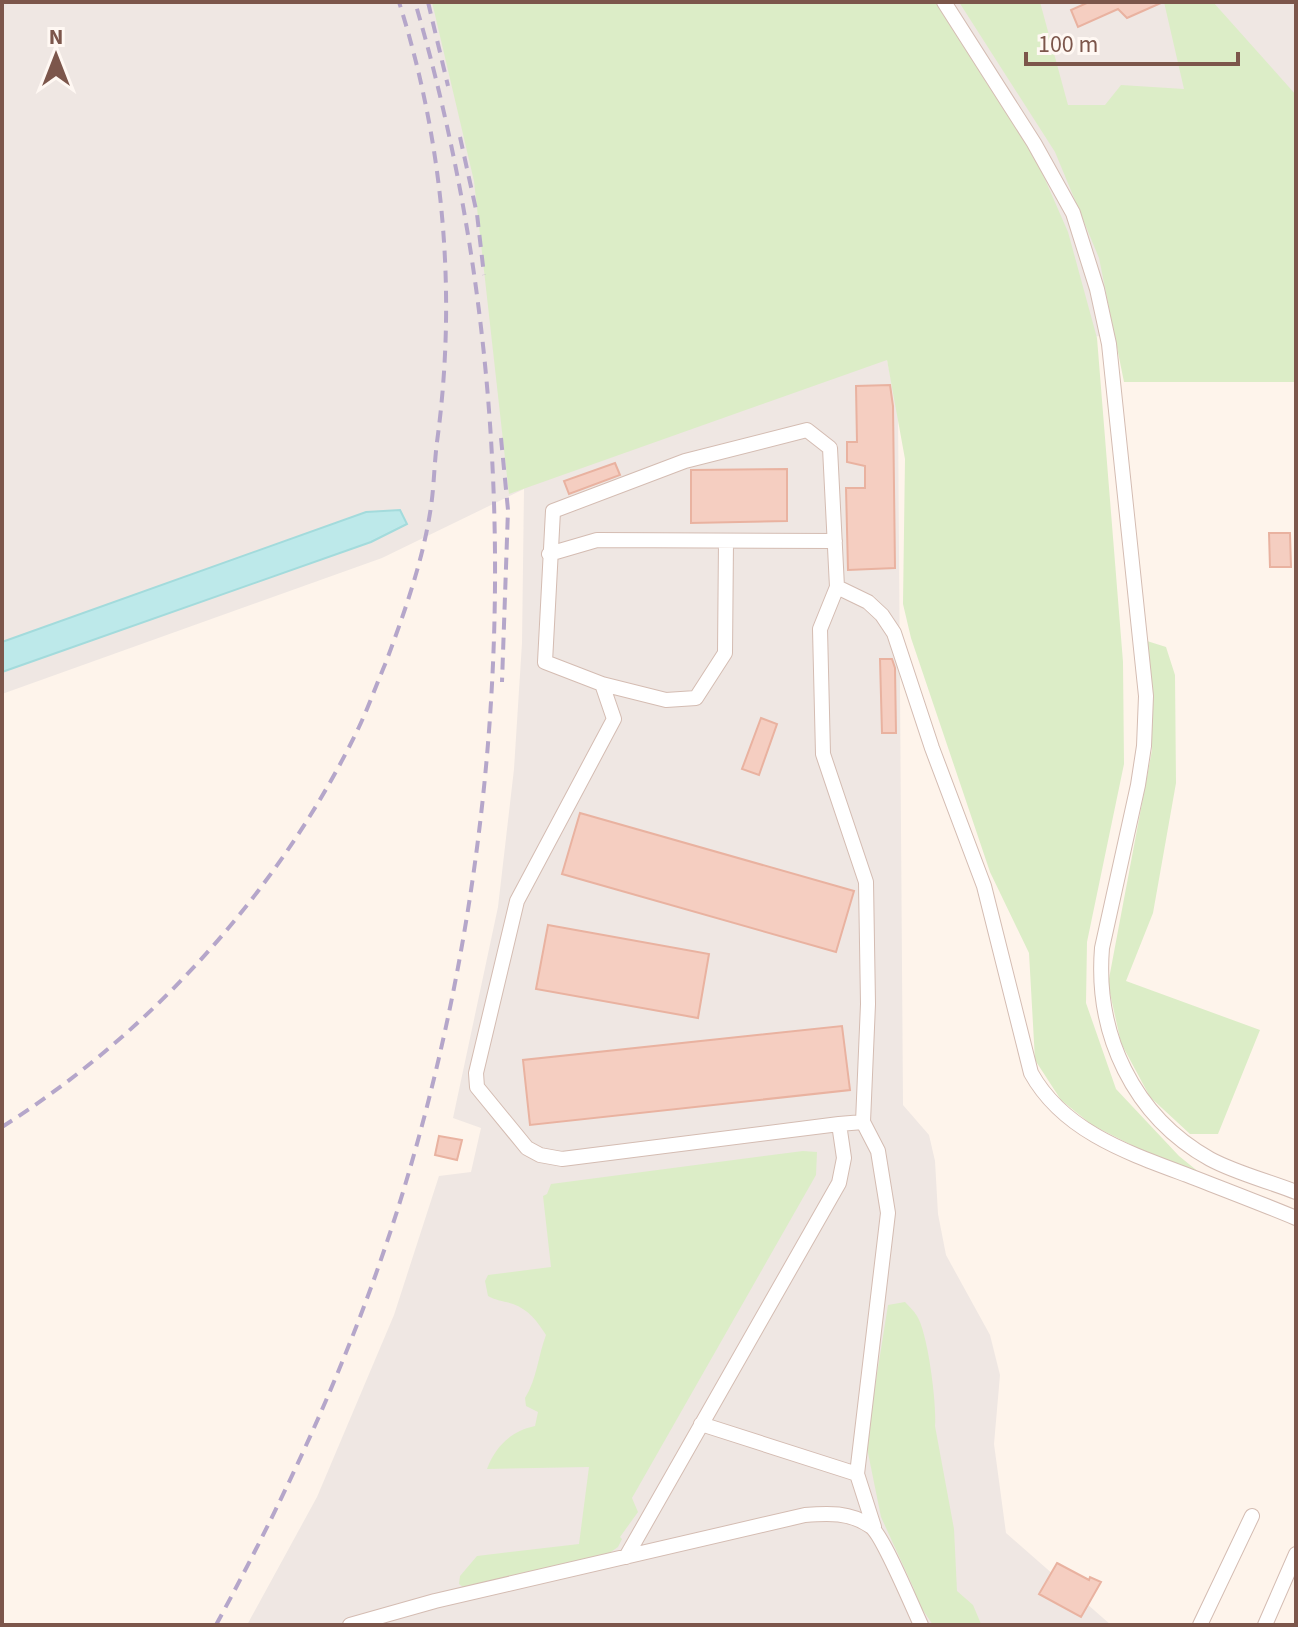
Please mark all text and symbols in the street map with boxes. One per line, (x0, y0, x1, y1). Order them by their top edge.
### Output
north arrow (16, 16, 96, 96)
scale bar (1026, 16, 1238, 66)
text: N (49, 21, 63, 53)
text: 100 m (1038, 27, 1098, 62)

